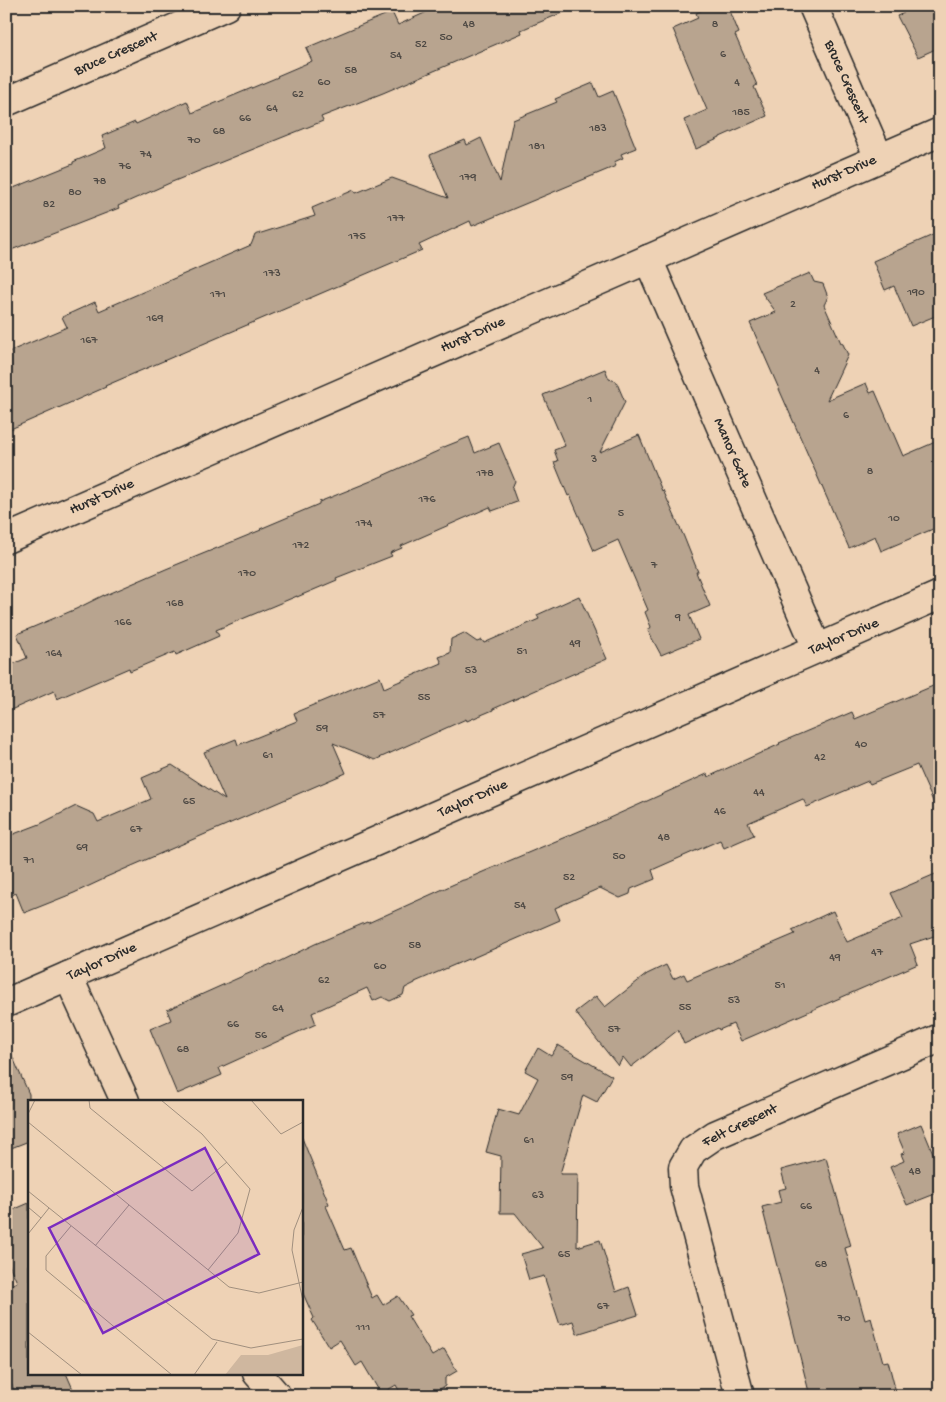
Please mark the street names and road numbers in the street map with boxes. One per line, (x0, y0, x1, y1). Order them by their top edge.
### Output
street label: Bruce Crescent (71, 27, 162, 81)
street label: Bruce Crescent (819, 37, 873, 128)
street label: Hurst Drive (809, 151, 879, 195)
street label: Hurst Drive (438, 313, 508, 357)
street label: Manor Gate (709, 415, 755, 491)
street label: Hurst Drive (67, 475, 137, 519)
street label: Taylor Drive (805, 614, 882, 660)
street label: Taylor Drive (435, 776, 511, 823)
street label: Taylor Drive (64, 939, 140, 986)
street label: Felt Crescent (699, 1099, 782, 1152)

